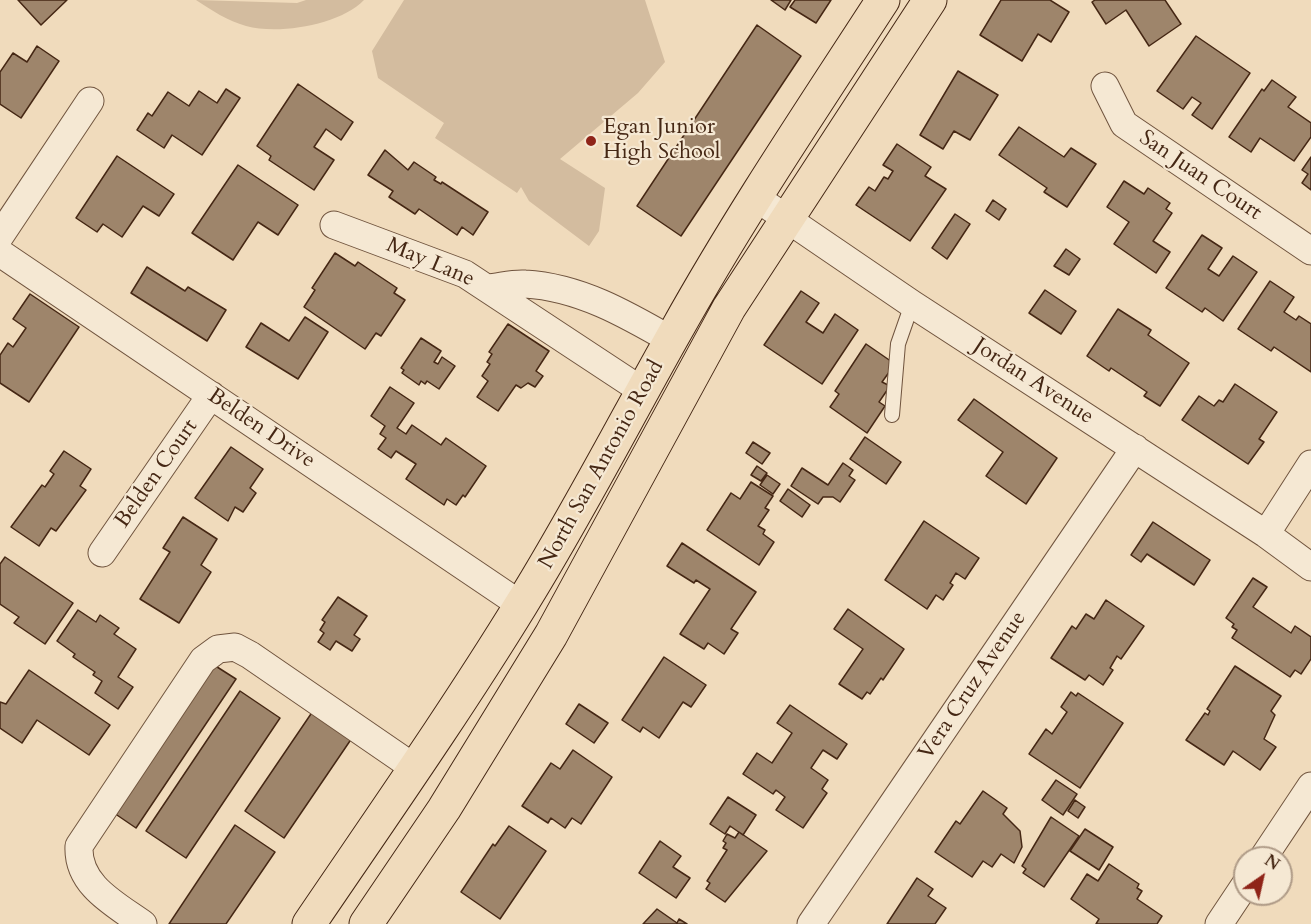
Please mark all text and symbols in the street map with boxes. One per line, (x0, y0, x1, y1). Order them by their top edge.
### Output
place label: Egan Junior High School (603, 115, 720, 166)
street label: San Juan Court (1134, 125, 1266, 227)
marker: Egan Junior High School (584, 134, 598, 148)
street label: May Lane (382, 233, 478, 293)
street label: Jordan Avenue (968, 333, 1098, 431)
street label: North San Antonio Road (534, 356, 670, 574)
street label: Belden Drive (202, 383, 320, 475)
street label: Belden Court (110, 415, 204, 533)
street label: Vera Cruz Avenue (914, 607, 1032, 765)
north arrow (1233, 846, 1293, 906)
text: N (1260, 850, 1284, 876)

